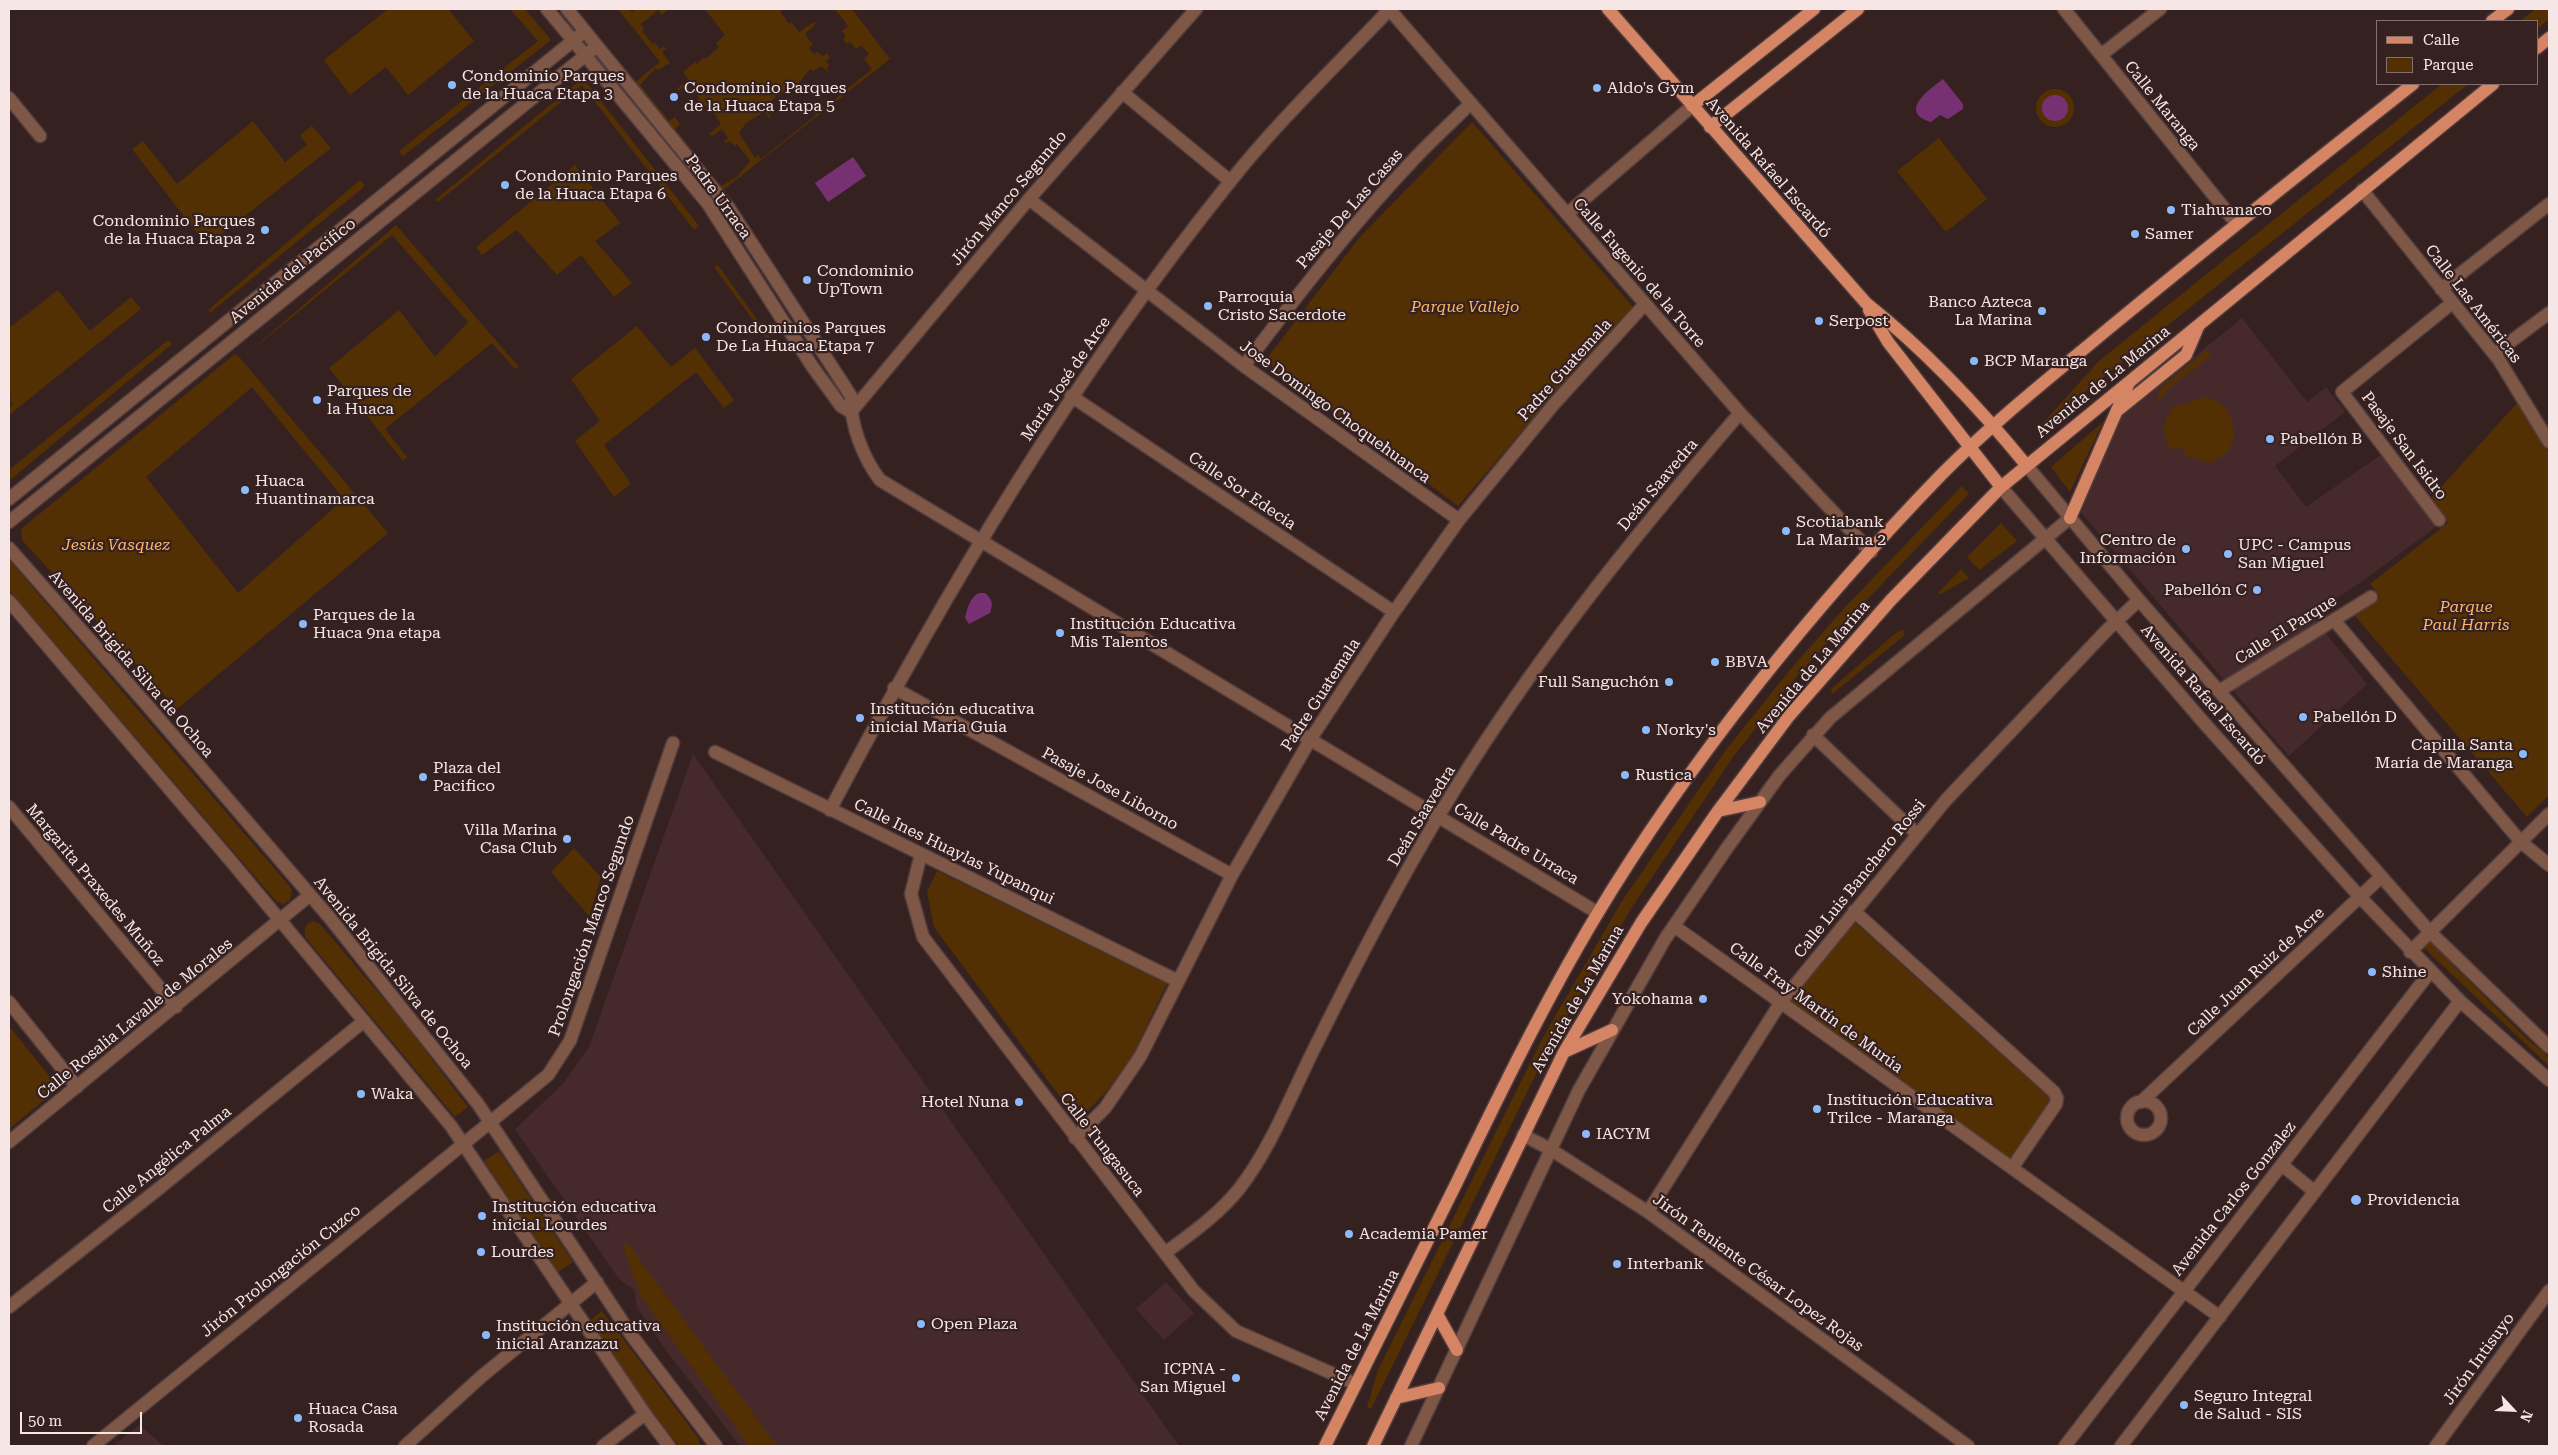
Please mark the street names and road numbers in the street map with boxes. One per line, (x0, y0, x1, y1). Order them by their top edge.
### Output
street label: Calle Maranga (2120, 57, 2204, 155)
street label: Avenida Rafael Escardó (1701, 94, 1835, 242)
street label: Jirón Manco Segundo (947, 127, 1071, 269)
street label: Pasaje De Las Casas (1293, 145, 1407, 273)
street label: Padre Urraca (681, 151, 755, 243)
street label: Calle Eugenio de la Torre (1569, 194, 1709, 352)
street label: Avenida del Pacifico (226, 214, 360, 328)
street label: Calle Las Américas (2421, 241, 2525, 367)
street label: María José de Arce (1017, 313, 1115, 445)
street label: Padre Guatemala (1514, 315, 1616, 425)
street label: Avenida de La Marina (2032, 322, 2174, 442)
street label: Jose Domingo Choquehuanca (1236, 336, 1434, 488)
street label: Pasaje San Isidro (2357, 388, 2451, 504)
street label: Deán Saavedra (1614, 435, 1702, 535)
street label: Calle Sor Edecia (1185, 448, 1299, 534)
street label: Avenida Brigida Silva de Ochoa (45, 567, 217, 761)
street label: Calle El Parque (2232, 591, 2340, 669)
street label: Avenida de La Marina (1752, 597, 1874, 737)
street label: Avenida Rafael Escardó (2136, 621, 2270, 769)
street label: Padre Guatemala (1277, 635, 1365, 755)
street label: Pasaje Jose Liborno (1038, 743, 1182, 835)
street label: Deán Saavedra (1384, 762, 1460, 870)
street label: Calle Ines Huaylas Yupanqui (851, 795, 1057, 909)
street label: Calle Luis Banchero Rossi (1790, 796, 1930, 962)
street label: Calle Padre Urraca (1450, 799, 1582, 889)
street label: Margarita Praxedes Muñoz (22, 800, 168, 970)
street label: Prolongación Manco Segundo (545, 813, 639, 1039)
street label: Avenida Brigida Silva de Ochoa (310, 873, 476, 1073)
street label: Calle Juan Ruiz de Acre (2183, 903, 2329, 1041)
street label: Avenida de La Marina (1528, 922, 1628, 1076)
street label: Calle Rosalia Lavalle de Morales (34, 934, 236, 1104)
street label: Calle Fray Martín de Murúa (1725, 939, 1907, 1077)
street label: Calle Tungasuca (1056, 1089, 1148, 1201)
street label: Calle Angélica Palma (99, 1102, 235, 1218)
street label: Avenida Carlos Gonzalez (2168, 1118, 2300, 1280)
street label: Jirón Teniente César Lopez Rojas (1649, 1190, 1867, 1356)
street label: Jirón Prolongación Cuzco (197, 1201, 365, 1341)
street label: Avenida de La Marina (1311, 1266, 1403, 1424)
street label: Jirón Intisuyo (2439, 1309, 2519, 1409)

